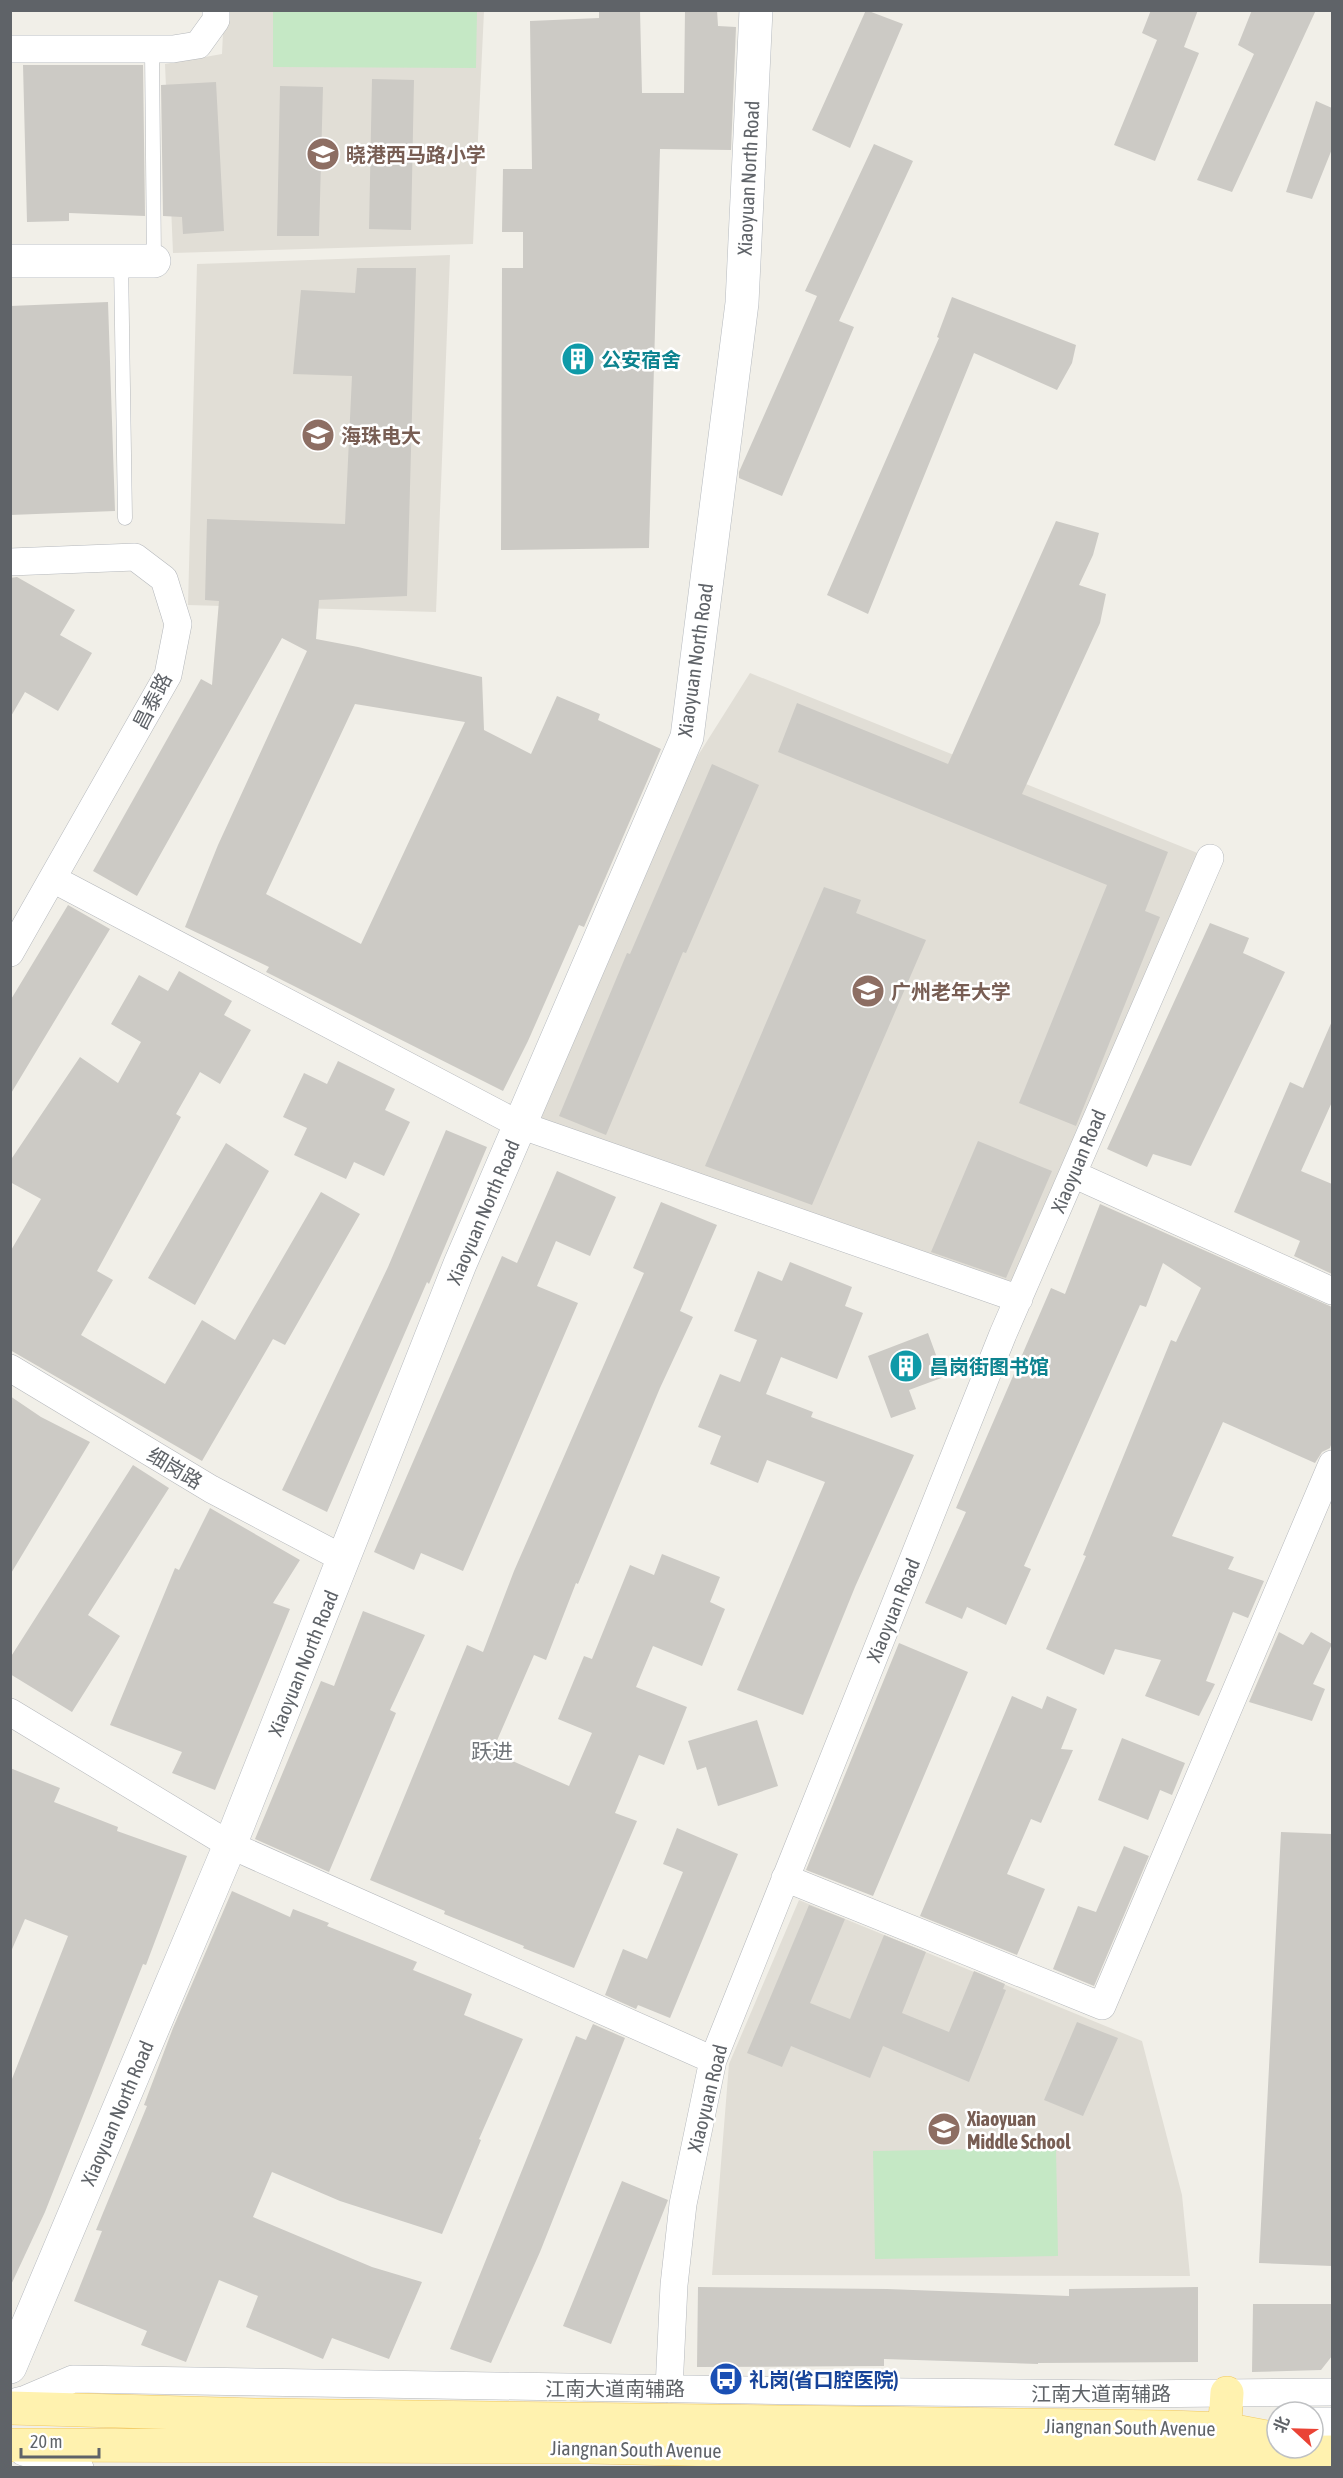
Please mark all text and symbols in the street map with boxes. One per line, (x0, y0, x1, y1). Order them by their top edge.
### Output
street label: Xiaoyuan North Road (732, 100, 764, 256)
school or university icon: 晓港西马路小学 (305, 136, 341, 172)
place label: 晓港西马路小学 (346, 143, 486, 166)
building icon: 公安宿舍 (560, 341, 596, 377)
place label: 公安宿舍 (601, 348, 681, 371)
school or university icon: 海珠电大 (300, 417, 336, 453)
place label: 海珠电大 (341, 424, 421, 447)
street label: Xiaoyuan North Road (673, 582, 717, 738)
street label: 昌泰路 (128, 669, 176, 733)
school or university icon: 广州老年大学 (850, 973, 886, 1009)
place label: 广州老年大学 (891, 980, 1011, 1003)
street label: Xiaoyuan Road (1046, 1106, 1110, 1216)
street label: Xiaoyuan North Road (442, 1136, 524, 1288)
building icon: 昌岗街图书馆 (888, 1348, 924, 1384)
place label: 昌岗街图书馆 (929, 1355, 1049, 1378)
street label: 细岗路 (143, 1443, 207, 1493)
street label: Xiaoyuan Road (862, 1555, 924, 1665)
street label: Xiaoyuan North Road (263, 1587, 343, 1739)
district label: 跃进 (471, 1739, 513, 1763)
street label: Xiaoyuan North Road (76, 2037, 158, 2189)
street label: Xiaoyuan Road (683, 2042, 731, 2154)
place label: Xiaoyuan Middle School (966, 2107, 1071, 2153)
school or university icon: Xiaoyuan Middle School (926, 2111, 962, 2147)
bus stop icon: 礼岗(省口腔医院) (708, 2361, 744, 2397)
place label: 礼岗(省口腔医院) (749, 2368, 899, 2391)
street label: 江南大道南辅路 (545, 2377, 685, 2400)
street label: 江南大道南辅路 (1031, 2382, 1171, 2405)
north arrow (1265, 2400, 1325, 2460)
street label: Jiangnan South Avenue (1044, 2414, 1216, 2440)
text: 北 (1270, 2414, 1292, 2435)
scale bar (21, 2421, 99, 2459)
text: 20 m (30, 2431, 62, 2452)
street label: Jiangnan South Avenue (550, 2436, 722, 2462)

